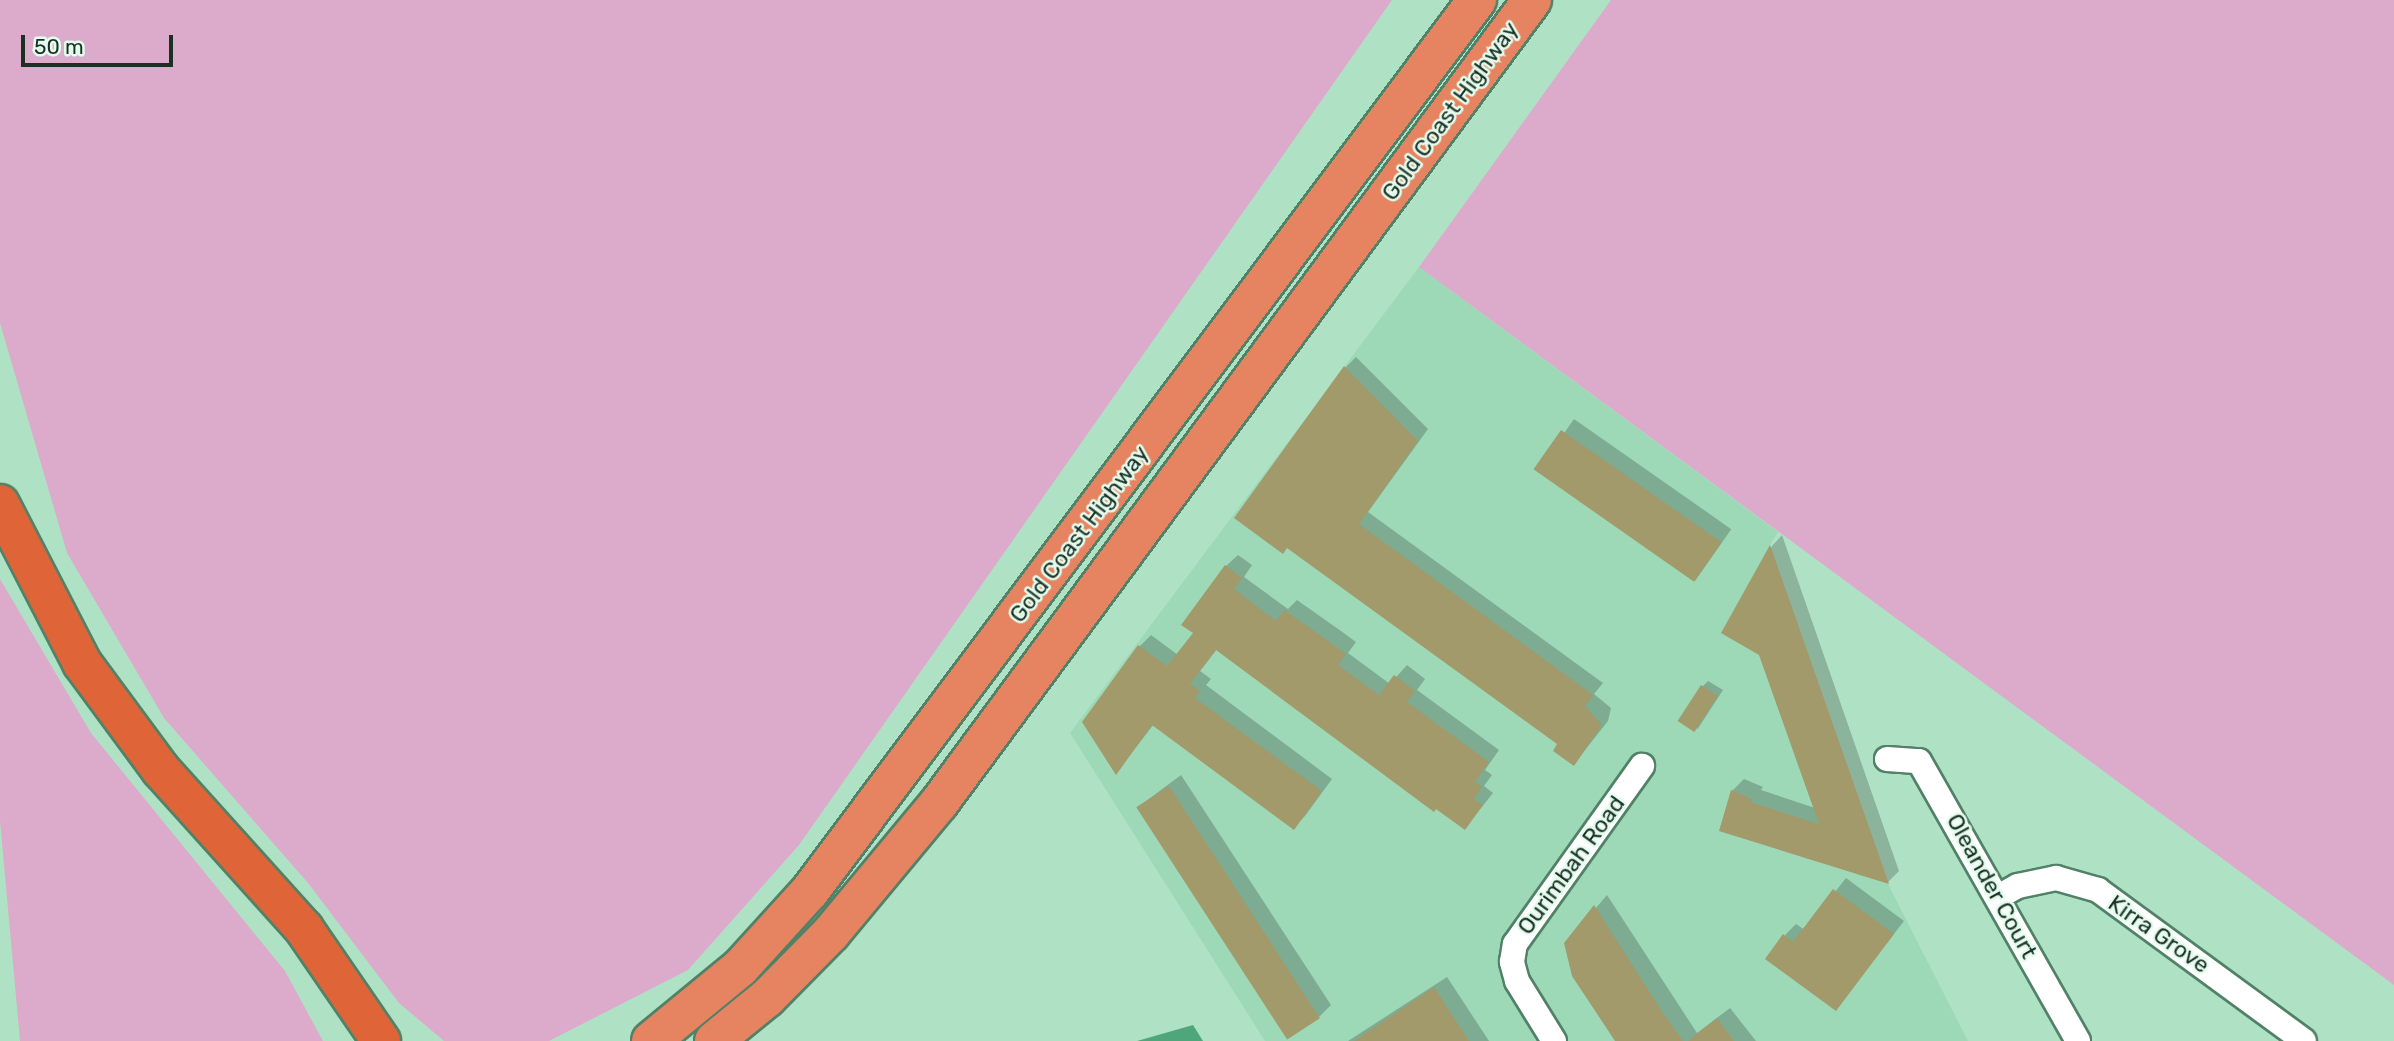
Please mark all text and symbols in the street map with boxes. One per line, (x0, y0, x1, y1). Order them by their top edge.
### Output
street label: Gold Coast Highway (1376, 16, 1524, 206)
scale bar (24, 21, 177, 65)
text: 50 m (34, 34, 84, 59)
street label: Gold Coast Highway (1004, 440, 1154, 628)
street label: Ourimbah Road (1511, 790, 1631, 940)
street label: Oleander Court (1941, 809, 2043, 963)
street label: Kirra Grove (2103, 889, 2215, 979)

